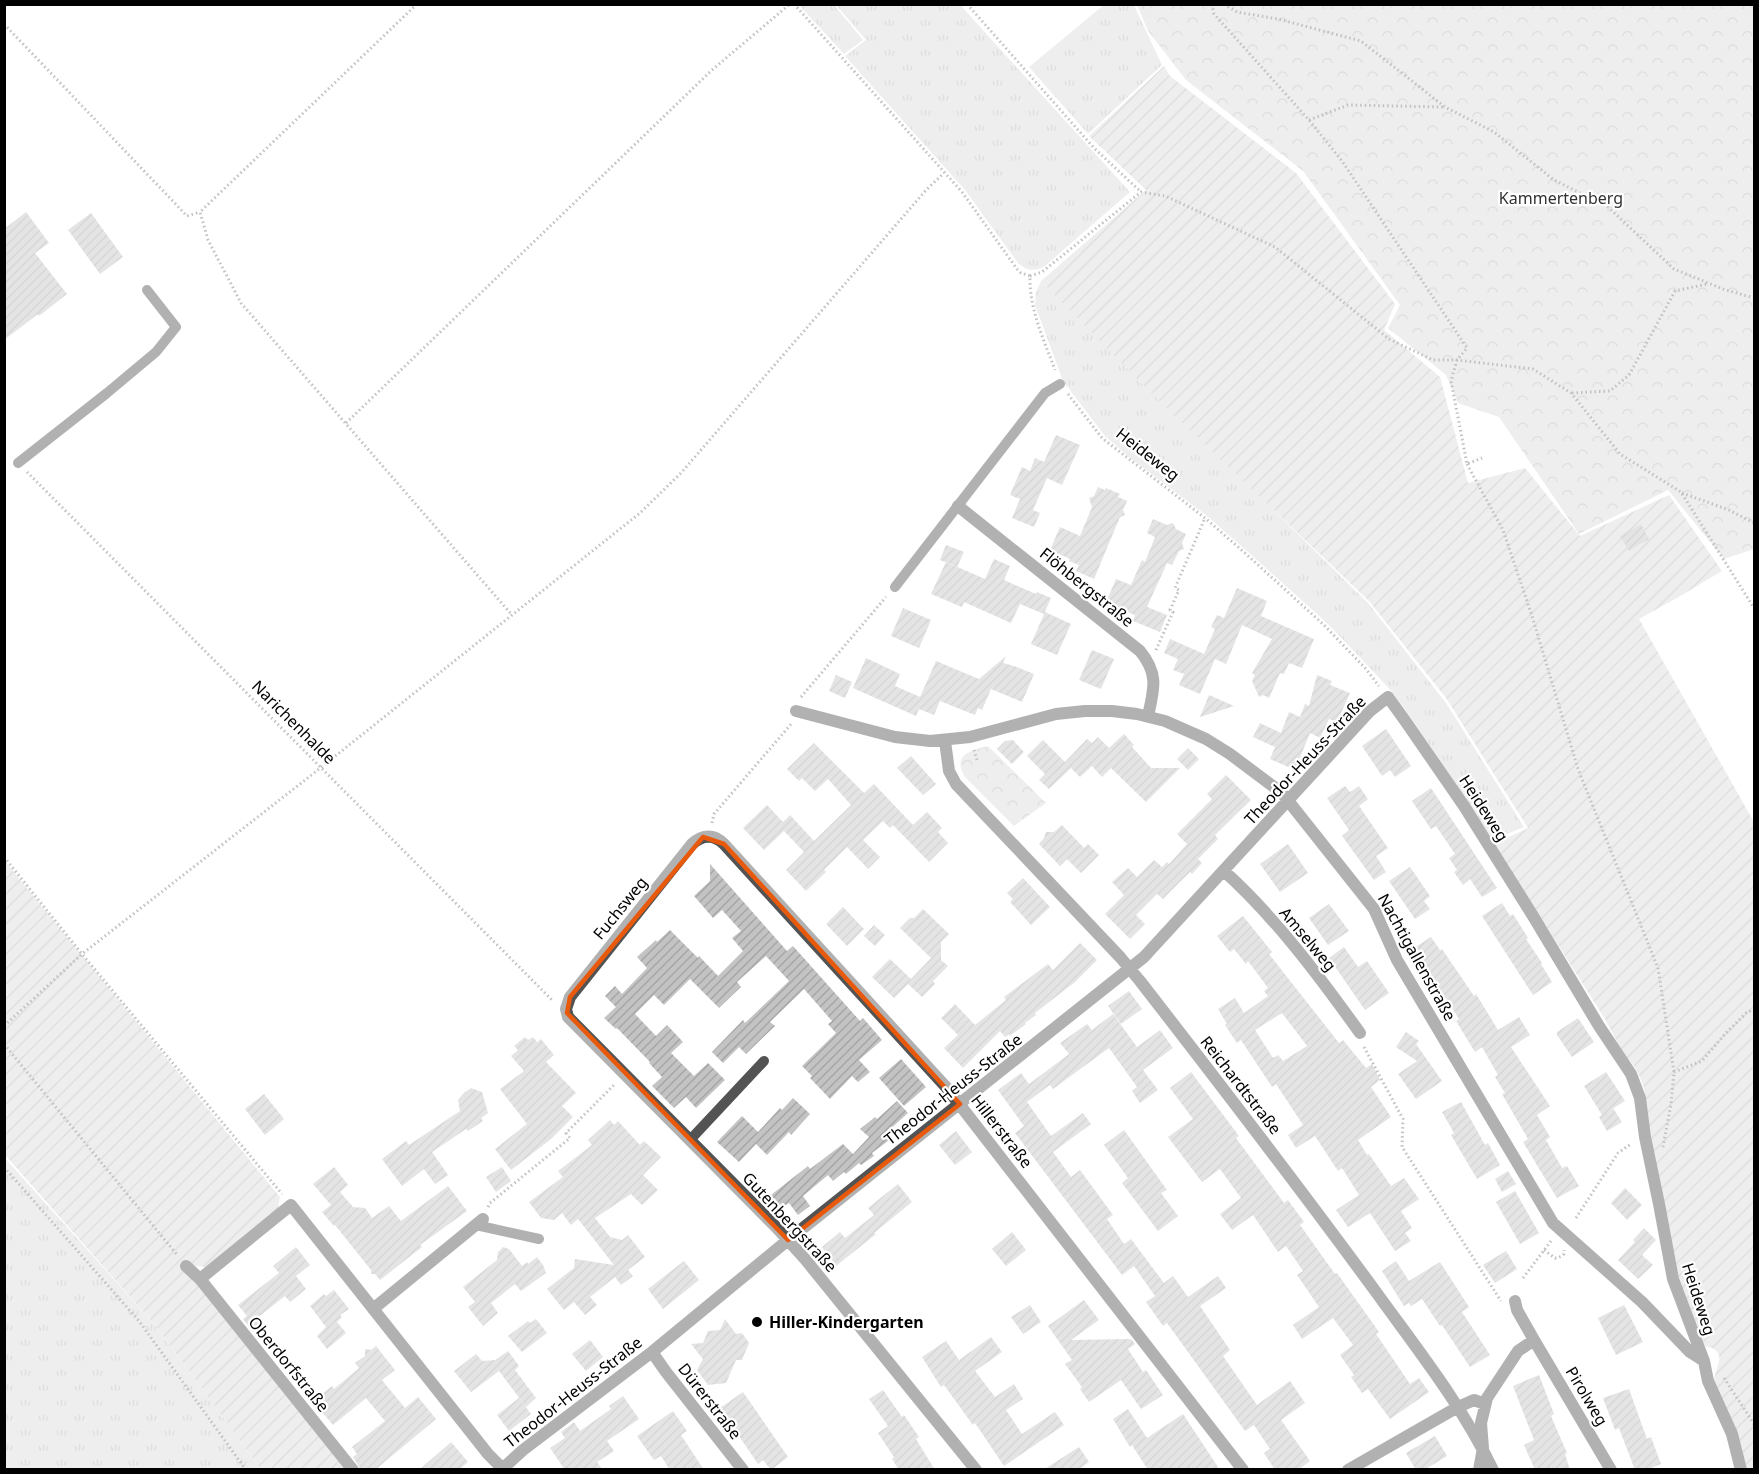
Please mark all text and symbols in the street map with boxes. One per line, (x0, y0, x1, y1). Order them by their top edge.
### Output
park label: Kammertenberg (1499, 187, 1623, 209)
street label: Heideweg (1112, 422, 1184, 486)
street label: Flöhbergstraße (1035, 542, 1139, 632)
street label: Narichenhalde (247, 675, 341, 769)
street label: Theodor-Heuss-Straße (1239, 691, 1371, 829)
street label: Heideweg (1454, 771, 1514, 845)
street label: Fuchsweg (588, 872, 652, 944)
street label: Nachtigallenstraße (1373, 889, 1461, 1025)
street label: Amselweg (1275, 902, 1341, 976)
street label: Theodor-Heuss-Straße (880, 1028, 1026, 1150)
street label: Reichardtstraße (1196, 1031, 1286, 1139)
street label: Hillerstraße (966, 1090, 1038, 1172)
street label: Gutenbergstraße (738, 1167, 842, 1277)
street label: Heideweg (1677, 1260, 1721, 1338)
place label: Hiller-Kindergarten (769, 1311, 924, 1333)
street label: Oberdorfstraße (244, 1312, 334, 1416)
marker: Hiller-Kindergarten (750, 1315, 764, 1329)
street label: Theodor-Heuss-Straße (500, 1331, 646, 1453)
street label: Dürerstraße (673, 1358, 747, 1444)
street label: Pirolweg (1561, 1362, 1613, 1430)

